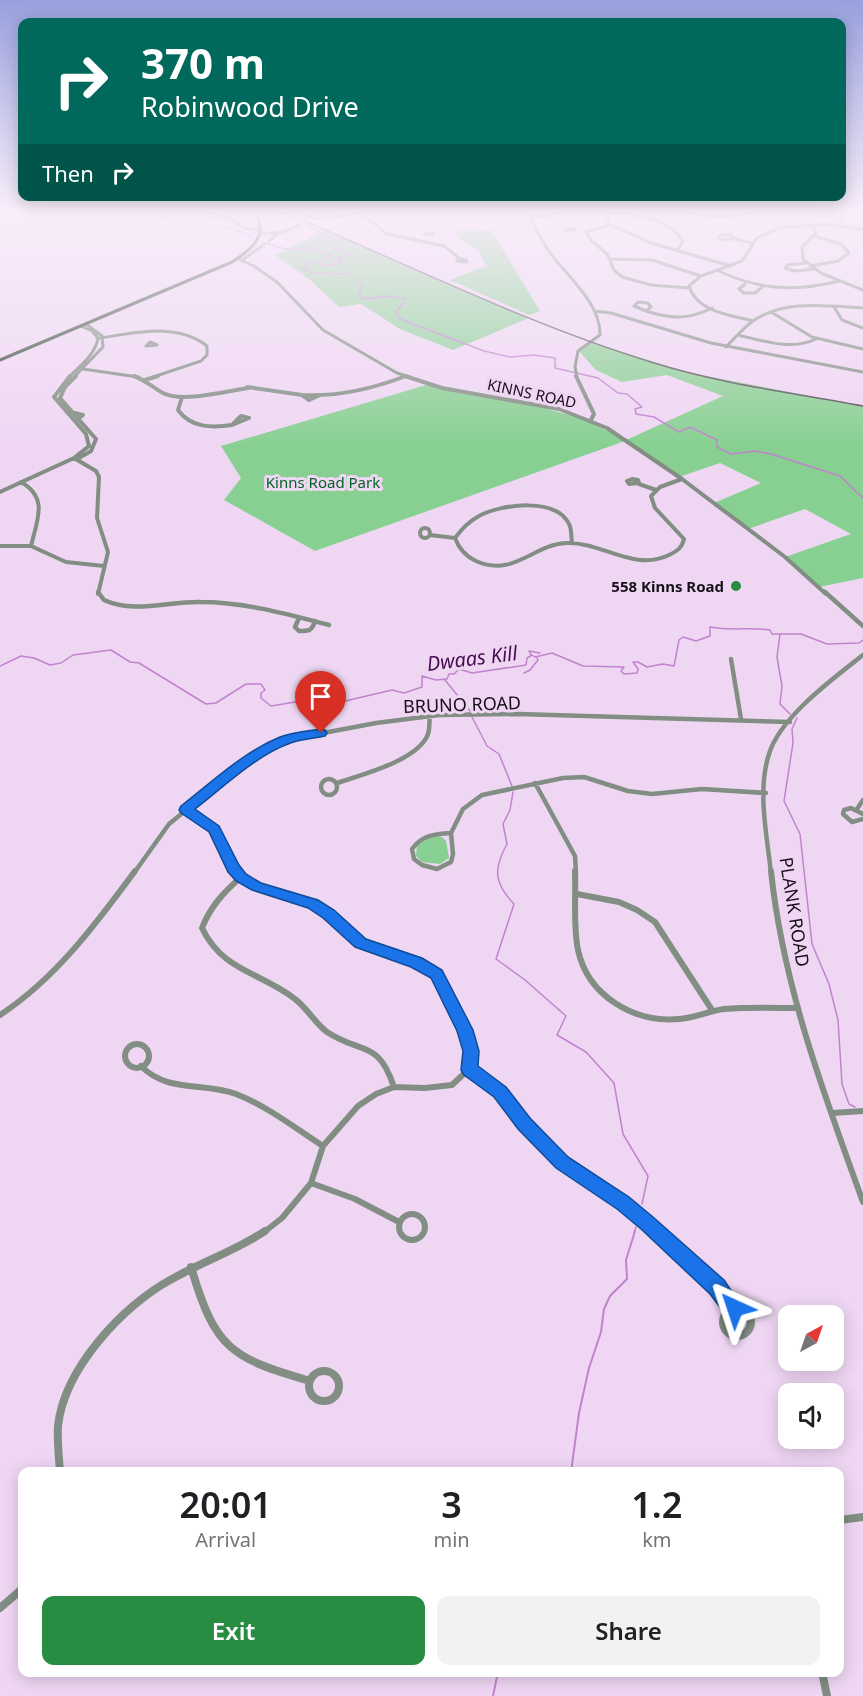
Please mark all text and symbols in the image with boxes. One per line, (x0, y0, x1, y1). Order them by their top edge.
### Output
text: 370 m (141, 34, 265, 91)
icon: right (42, 42, 120, 120)
text: Robinwood Drive (141, 88, 359, 125)
icon: right (106, 156, 139, 189)
text: Then (42, 158, 94, 188)
street label: KINNS ROAD (486, 374, 578, 412)
park label: Kinns Road Park (266, 472, 380, 492)
place label: 558 Kinns Road (611, 576, 724, 596)
marker: 558 Kinns Road (729, 579, 743, 593)
water label: Dwaas Kill (425, 639, 520, 677)
pin (295, 671, 346, 733)
icon: arrive (304, 680, 337, 713)
street label: BRUNO ROAD (403, 690, 521, 718)
street label: PLANK ROAD (774, 855, 816, 969)
position arrow (703, 1276, 767, 1340)
north arrow (778, 1305, 844, 1371)
map controls (778, 1305, 844, 1449)
button: sound (778, 1383, 844, 1449)
text: 20:01 (180, 1480, 272, 1529)
text: 3 (441, 1480, 462, 1529)
text: 1.2 (631, 1480, 682, 1529)
text: Arrival (195, 1526, 256, 1553)
text: min (433, 1526, 470, 1553)
text: km (642, 1526, 672, 1553)
button: Exit (42, 1596, 425, 1665)
button: Share (437, 1596, 820, 1665)

